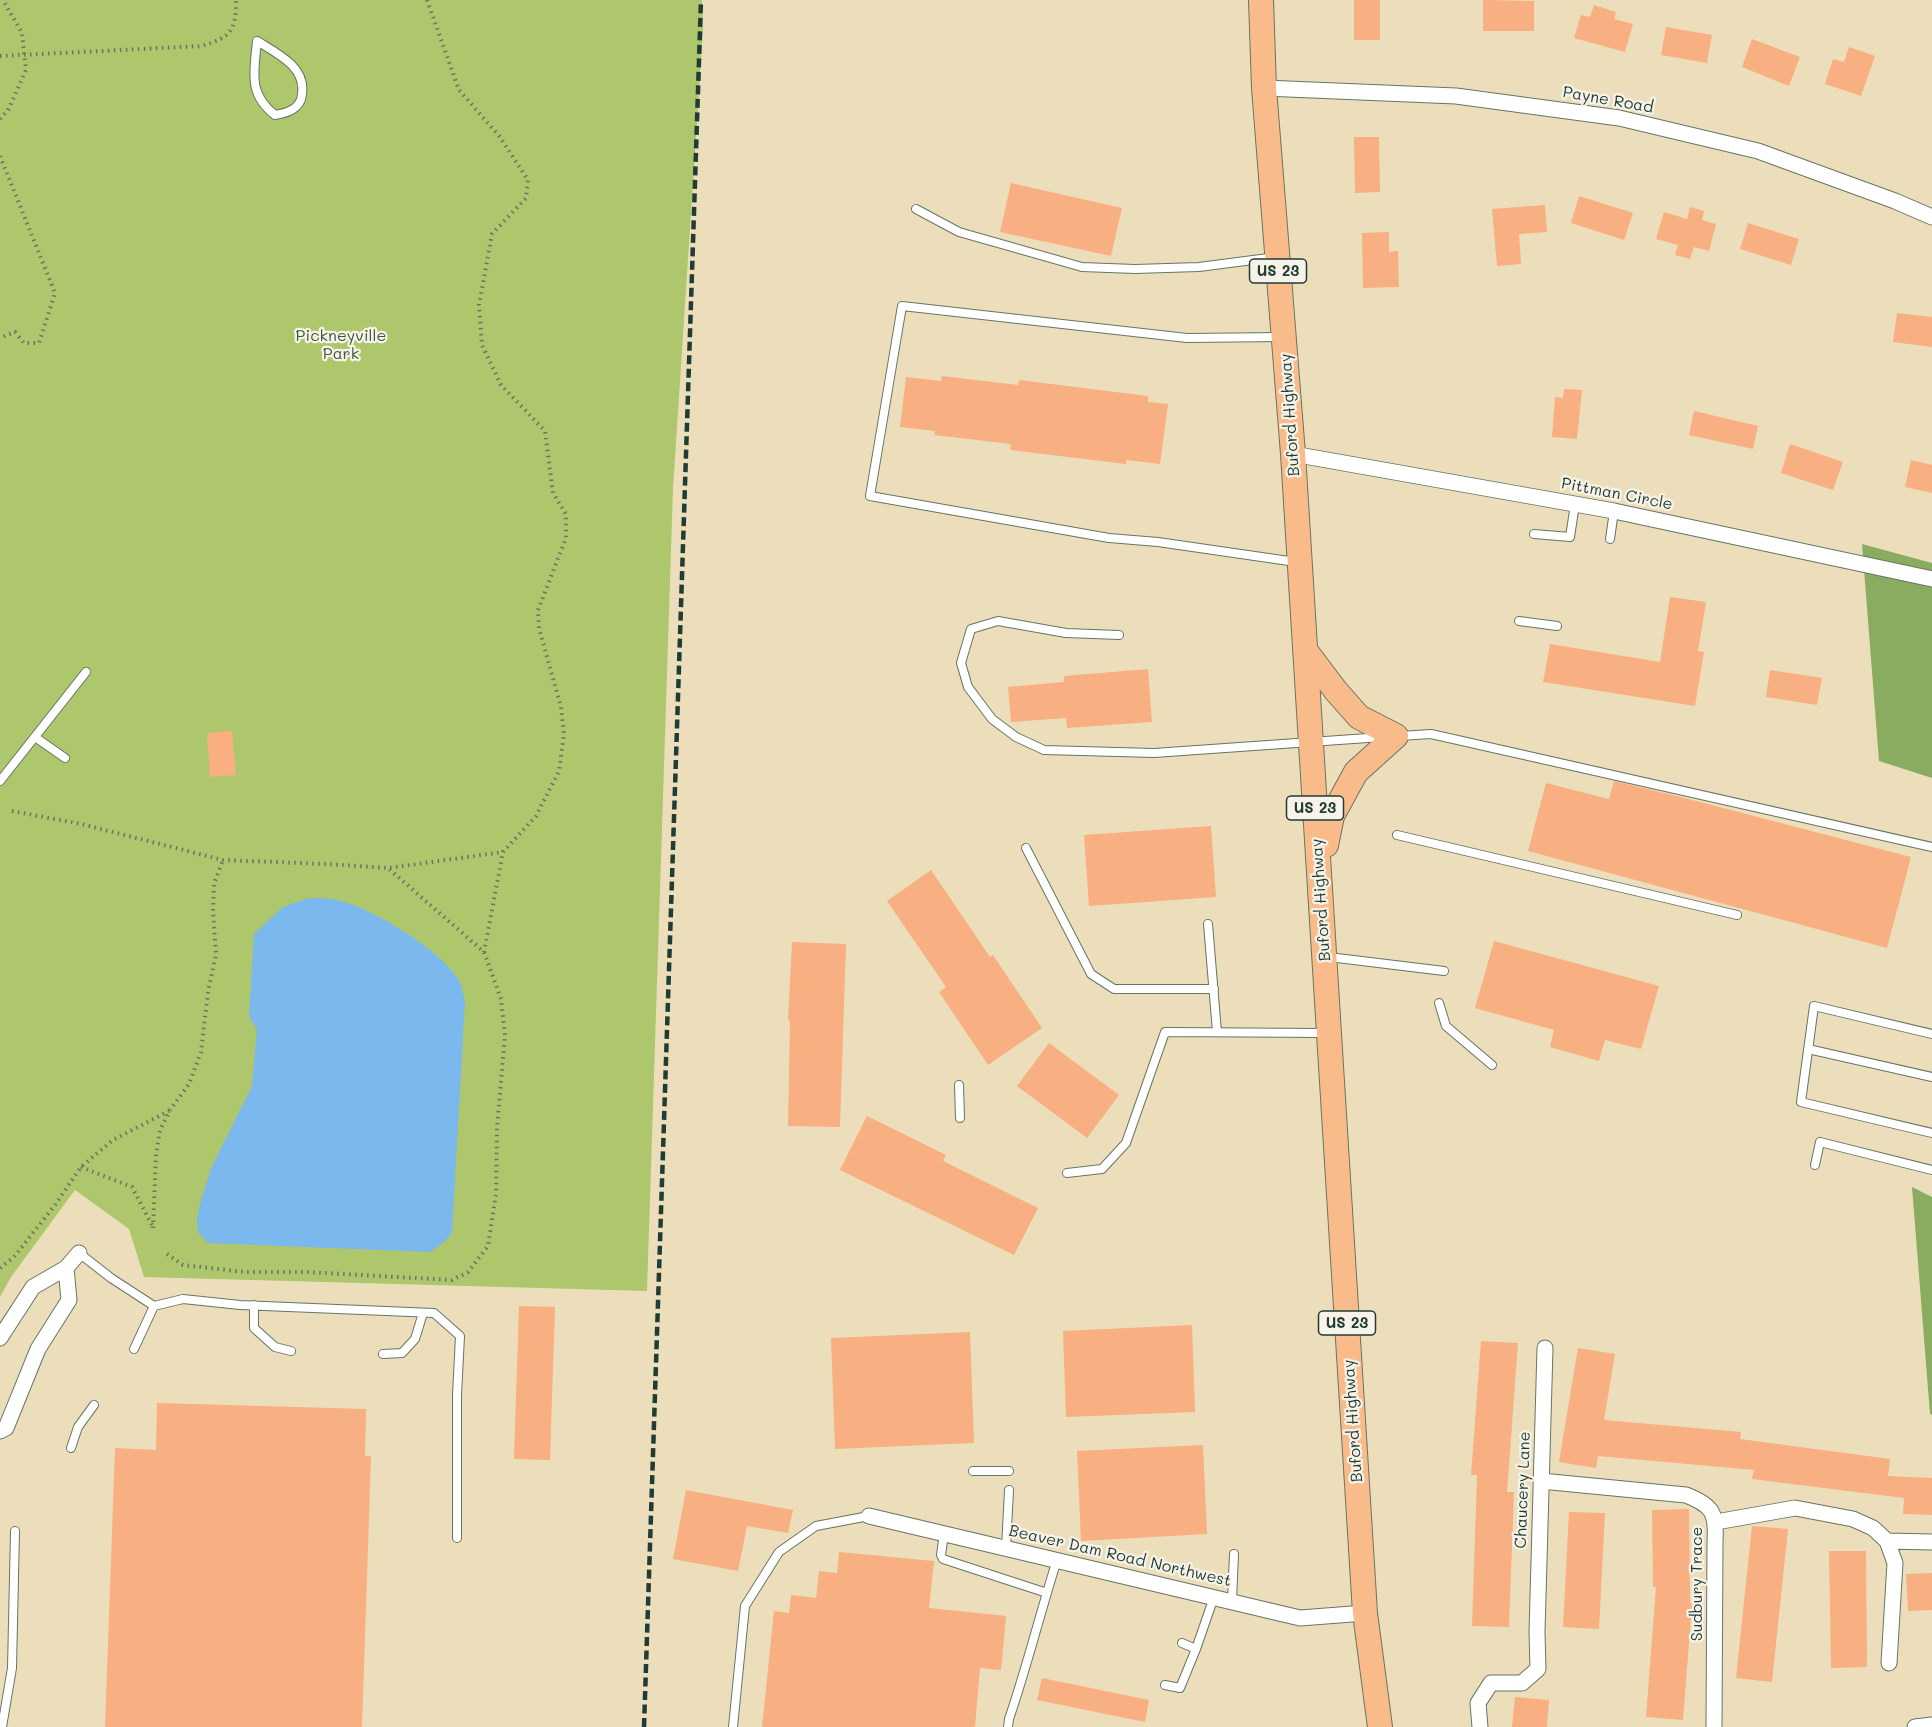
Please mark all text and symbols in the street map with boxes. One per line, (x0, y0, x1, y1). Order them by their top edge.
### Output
street label: Payne Road (1561, 83, 1655, 117)
road number: US 23 (1250, 259, 1306, 283)
park label: Pickneyville Park (296, 326, 386, 364)
street label: Buford Highway (1276, 353, 1304, 477)
street label: Pittman Circle (1560, 474, 1674, 514)
road number: US 23 (1286, 796, 1344, 820)
street label: Buford Highway (1307, 838, 1335, 962)
road number: US 23 (1318, 1311, 1376, 1335)
street label: Buford Highway (1339, 1359, 1367, 1483)
street label: Chaucery Lane (1511, 1431, 1535, 1549)
street label: Beaver Dam Road Northwest (1007, 1521, 1233, 1591)
street label: Sudbury Trace (1687, 1527, 1707, 1641)

